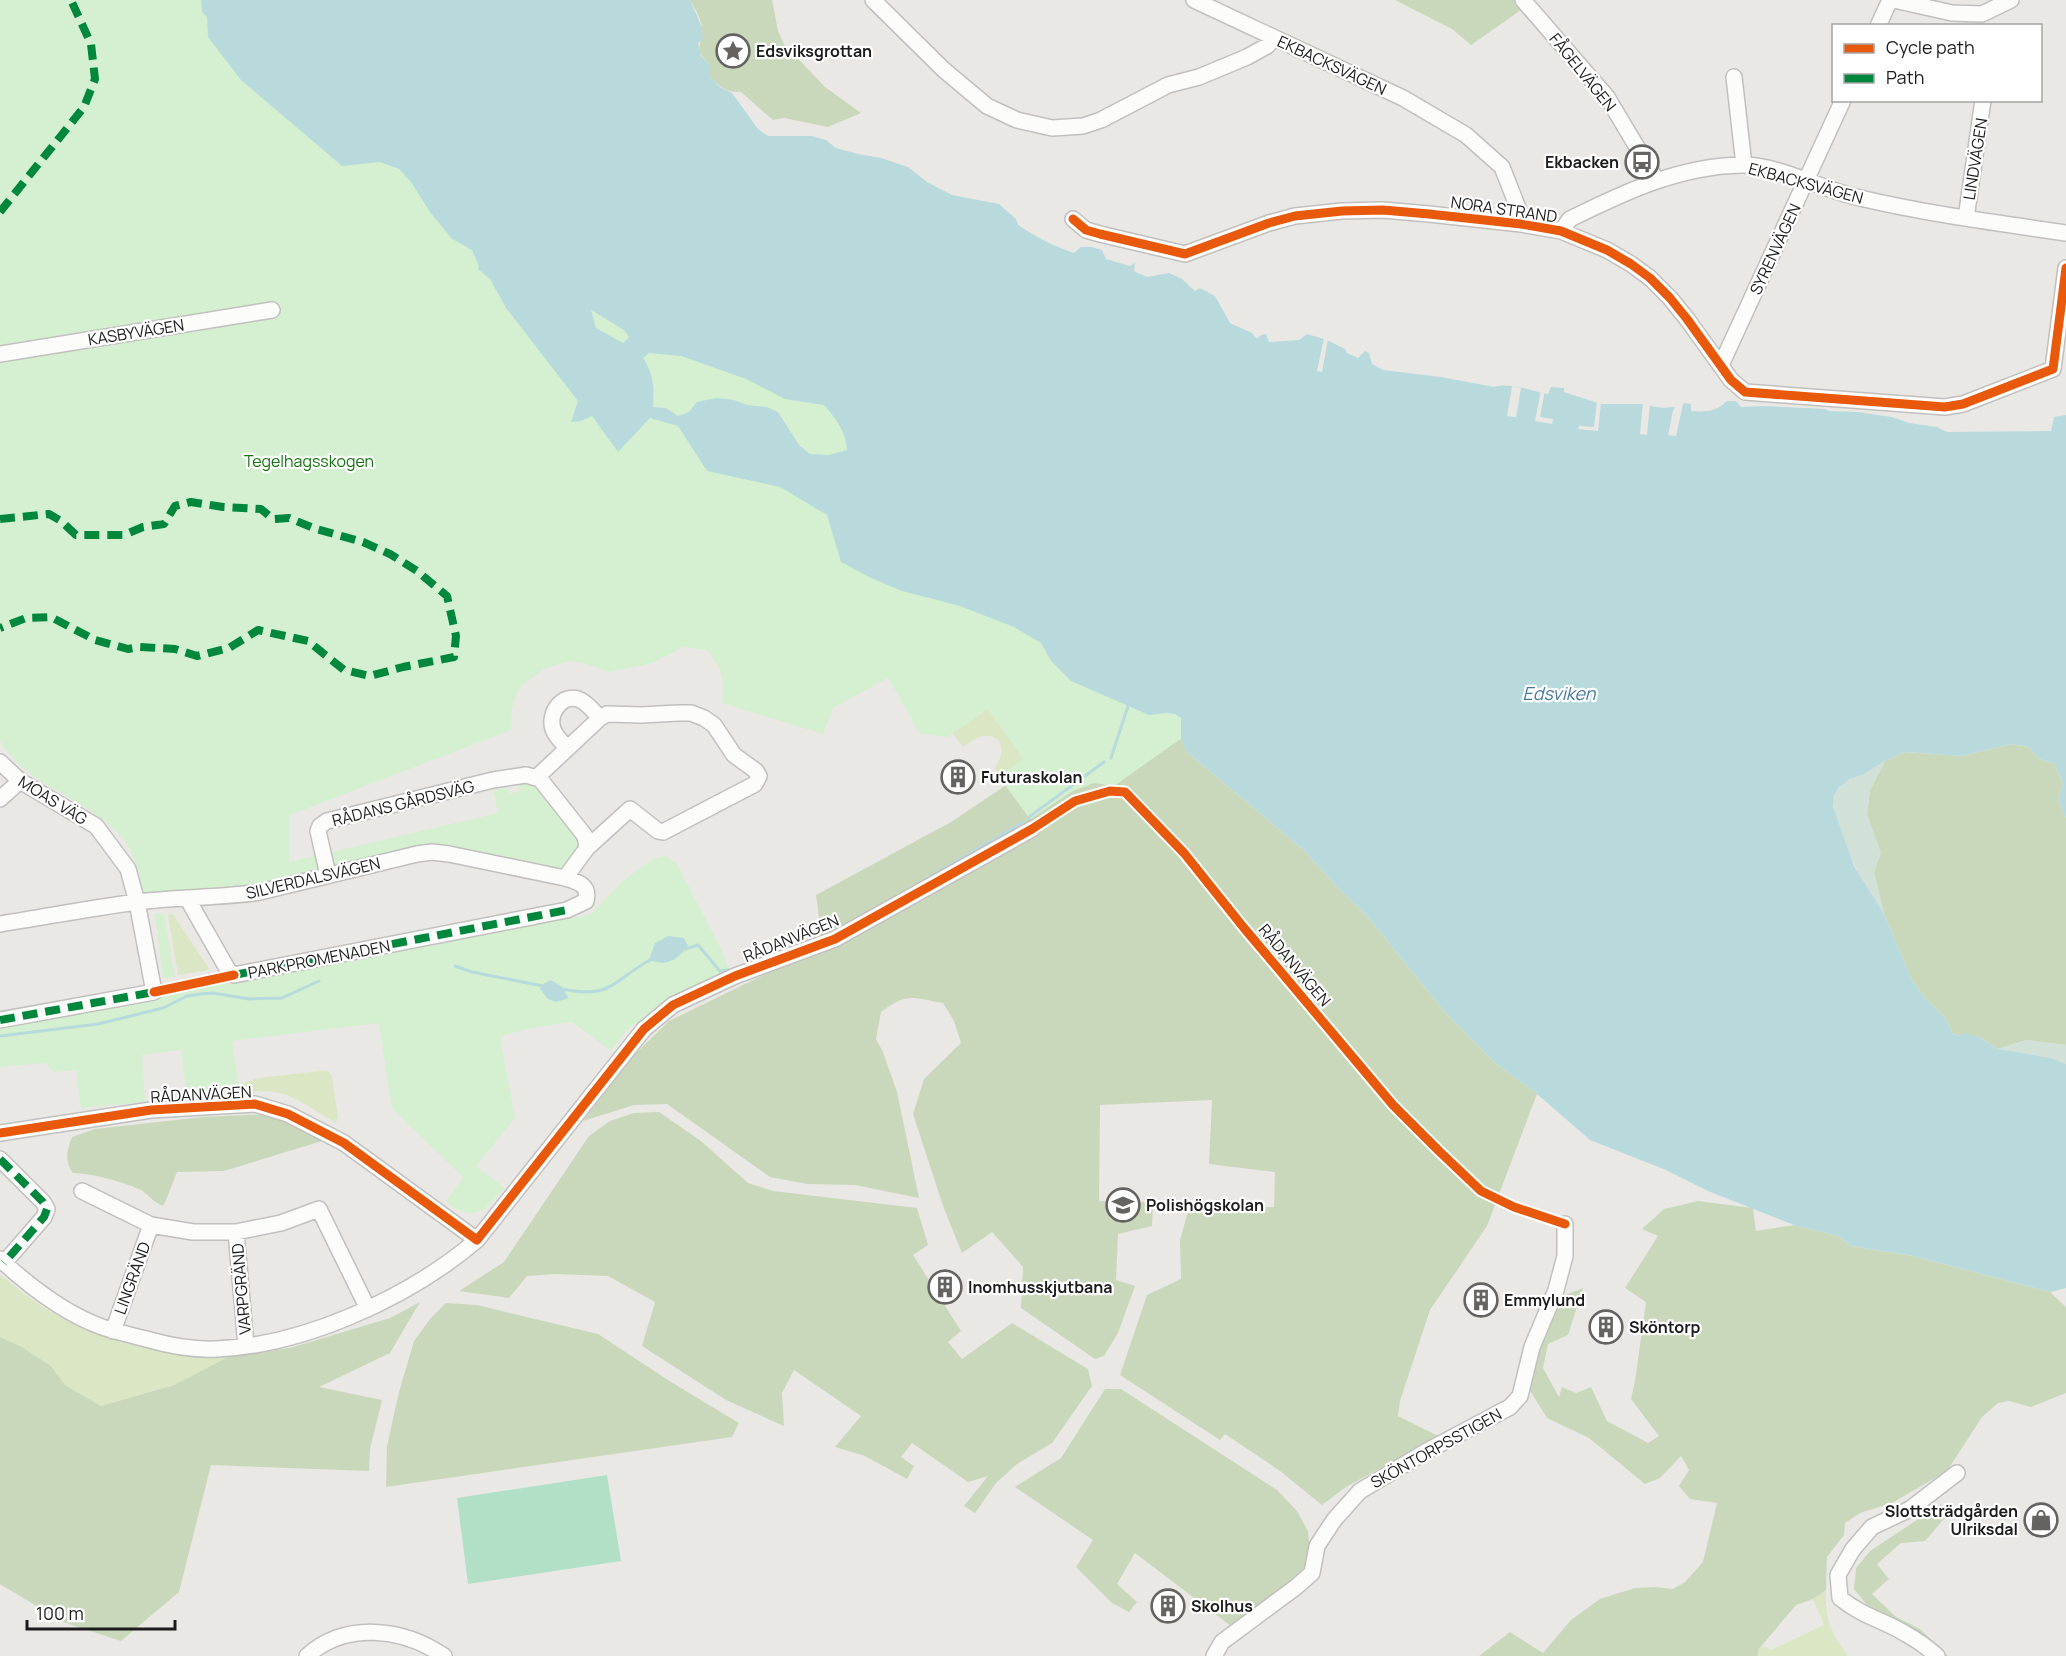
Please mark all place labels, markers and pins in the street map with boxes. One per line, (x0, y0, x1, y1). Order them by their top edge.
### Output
place icon: Edsviksgrottan (715, 33, 751, 69)
place label: Edsviksgrottan (756, 40, 872, 62)
bus stop icon: Ekbacken (1624, 144, 1660, 180)
place label: Ekbacken (1545, 151, 1619, 173)
building icon: Futuraskolan (940, 759, 976, 795)
place label: Futuraskolan (981, 766, 1082, 788)
school or university icon: Polishögskolan (1105, 1187, 1141, 1223)
place label: Polishögskolan (1146, 1194, 1264, 1216)
building icon: Inomhusskjutbana (927, 1269, 963, 1305)
place label: Inomhusskjutbana (968, 1276, 1112, 1298)
building icon: Emmylund (1463, 1282, 1499, 1318)
place label: Emmylund (1504, 1289, 1585, 1311)
building icon: Sköntorp (1588, 1309, 1624, 1345)
place label: Sköntorp (1629, 1316, 1701, 1338)
place label: Slottsträdgården Ulriksdal (1885, 1500, 2018, 1540)
shop icon: Slottsträdgården Ulriksdal (2023, 1502, 2059, 1538)
building icon: Skolhus (1150, 1588, 1186, 1624)
place label: Skolhus (1191, 1595, 1253, 1617)

